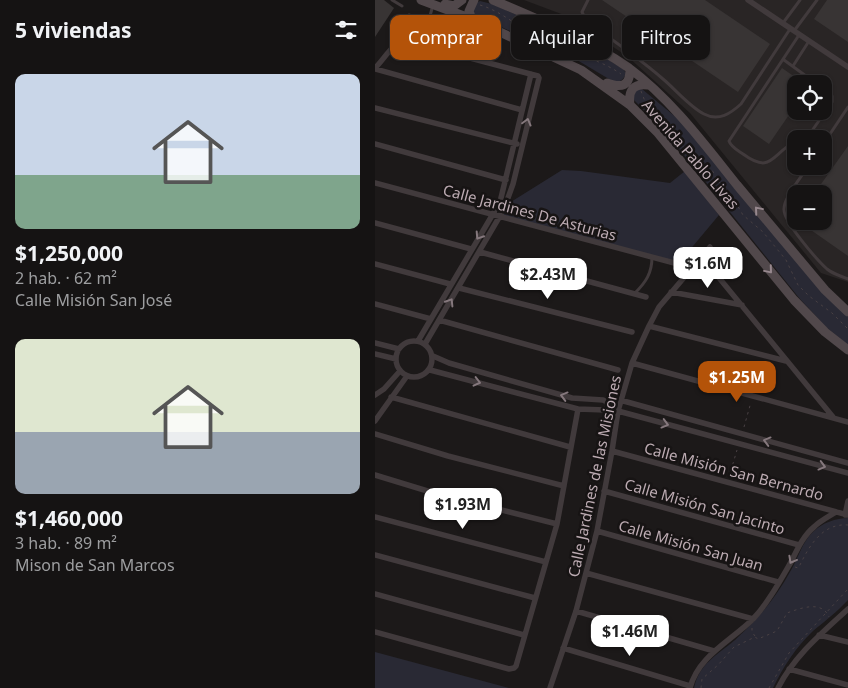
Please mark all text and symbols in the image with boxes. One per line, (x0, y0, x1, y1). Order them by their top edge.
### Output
chip: Comprar (390, 15, 501, 60)
chip: Alquilar (511, 15, 612, 60)
chip: Filtros (622, 15, 710, 60)
text: 5 viviendas (15, 16, 132, 44)
icon: filters (332, 16, 360, 44)
map controls (787, 75, 832, 230)
button: locate (787, 75, 832, 120)
street label: Avenida Pablo Livas (638, 95, 744, 213)
icon: home (143, 107, 233, 197)
one-way arrow (522, 119, 532, 127)
button: + (787, 130, 832, 175)
street label: Calle Jardines De Asturias (441, 179, 619, 245)
button: − (787, 185, 832, 230)
one-way arrow (755, 207, 764, 216)
one-way arrow (476, 231, 486, 240)
text: $1,250,000 (15, 239, 123, 267)
pin: $1.6M (673, 246, 743, 289)
text: $1.6M (684, 252, 732, 274)
pin: $2.43M (507, 258, 589, 300)
text: $2.43M (520, 263, 576, 285)
one-way arrow (763, 265, 772, 274)
text: 2 hab. · 62 m² (15, 267, 117, 289)
text: Calle Misión San José (15, 289, 172, 311)
one-way arrow (444, 298, 454, 307)
pin: $1.25M (696, 360, 778, 403)
text: $1.25M (709, 366, 765, 388)
icon: home (143, 372, 233, 462)
street label: Calle Jardines de las Misiones (563, 373, 625, 579)
one-way arrow (472, 377, 480, 387)
one-way arrow (560, 391, 569, 402)
one-way arrow (661, 418, 669, 429)
street label: Calle Misión San Bernardo (642, 437, 826, 505)
one-way arrow (764, 437, 772, 447)
one-way arrow (817, 461, 825, 471)
street label: Calle Misión San Jacinto (622, 474, 788, 538)
pin: $1.93M (422, 488, 504, 530)
text: $1.93M (435, 493, 491, 515)
text: $1,460,000 (15, 504, 123, 532)
street label: Calle Misión San Juan (616, 515, 766, 575)
text: 3 hab. · 89 m² (15, 532, 117, 554)
text: Mison de San Marcos (15, 554, 175, 576)
one-way arrow (788, 554, 798, 563)
pin: $1.46M (589, 614, 671, 657)
text: $1.46M (602, 620, 658, 642)

